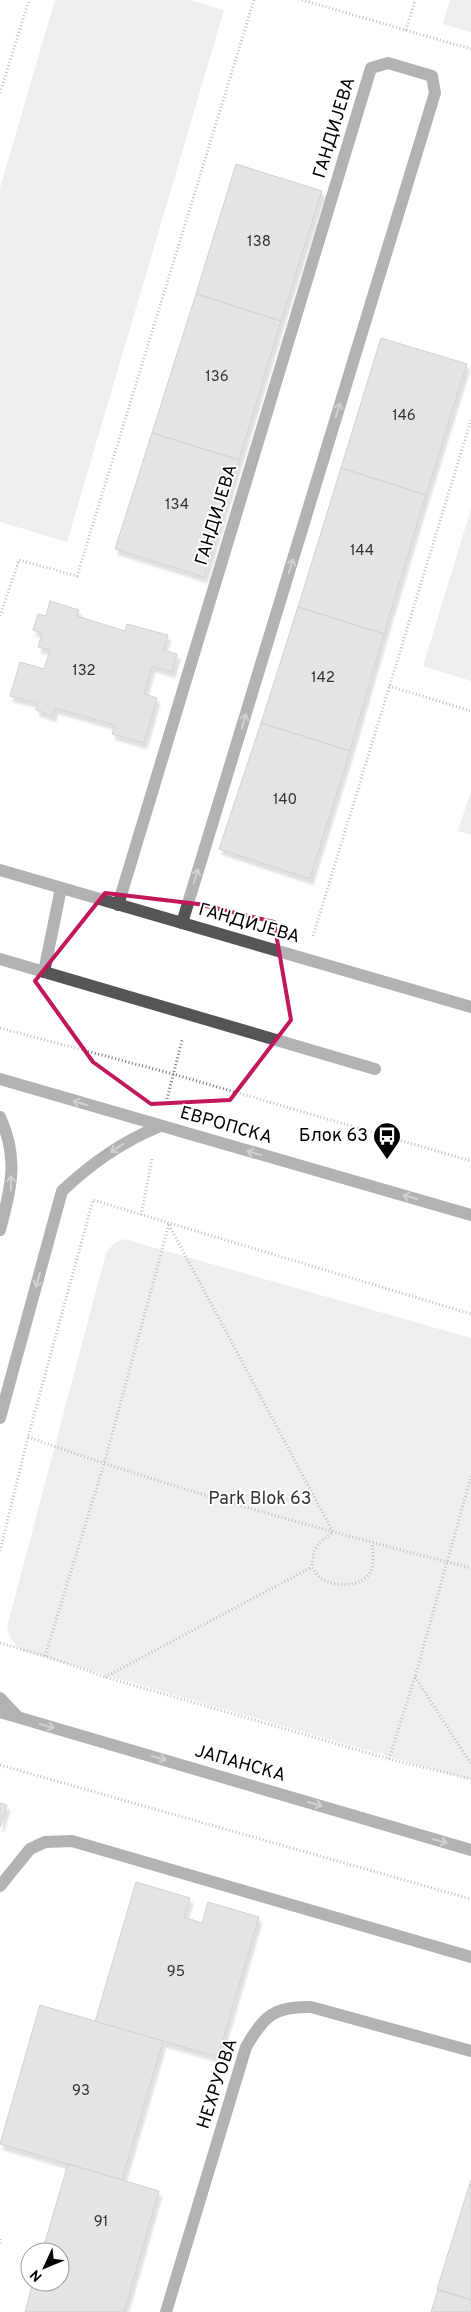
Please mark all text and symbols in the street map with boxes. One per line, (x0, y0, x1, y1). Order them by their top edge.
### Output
street label: ГАНДИЈЕВА (309, 75, 361, 181)
house number: 138 (247, 233, 271, 252)
house number: 136 (205, 368, 229, 387)
one-way arrow (334, 402, 344, 418)
house number: 146 (392, 407, 416, 426)
street label: ГАНДИЈЕВА (191, 462, 243, 568)
house number: 134 (165, 496, 189, 515)
house number: 144 (350, 542, 374, 561)
one-way arrow (287, 558, 297, 574)
house number: 132 (72, 662, 96, 681)
house number: 142 (311, 669, 335, 688)
one-way arrow (239, 713, 249, 729)
house number: 140 (273, 791, 297, 810)
one-way arrow (192, 869, 202, 885)
street label: ГАНДИЈЕВА (196, 899, 302, 949)
one-way arrow (72, 1097, 88, 1107)
street label: ЕВРОПСКА (177, 1102, 275, 1150)
bus stop icon: Блок 63 (372, 1121, 402, 1160)
place label: Блок 63 (299, 1125, 368, 1148)
one-way arrow (110, 1142, 124, 1153)
one-way arrow (246, 1147, 262, 1157)
one-way arrow (6, 1175, 15, 1191)
one-way arrow (402, 1192, 418, 1202)
one-way arrow (33, 1272, 42, 1288)
park label: Park Blok 63 (208, 1488, 312, 1511)
one-way arrow (39, 1721, 55, 1731)
street label: ЈАПАНСКА (192, 1740, 288, 1788)
one-way arrow (151, 1754, 167, 1764)
one-way arrow (307, 1800, 323, 1810)
one-way arrow (432, 1836, 448, 1846)
house number: 95 (167, 1963, 185, 1982)
street label: НЕХРУОВА (193, 2036, 243, 2132)
house number: 93 (72, 2082, 90, 2101)
house number: 91 (94, 2213, 108, 2232)
north arrow (20, 2242, 70, 2292)
text: N (27, 2265, 46, 2285)

